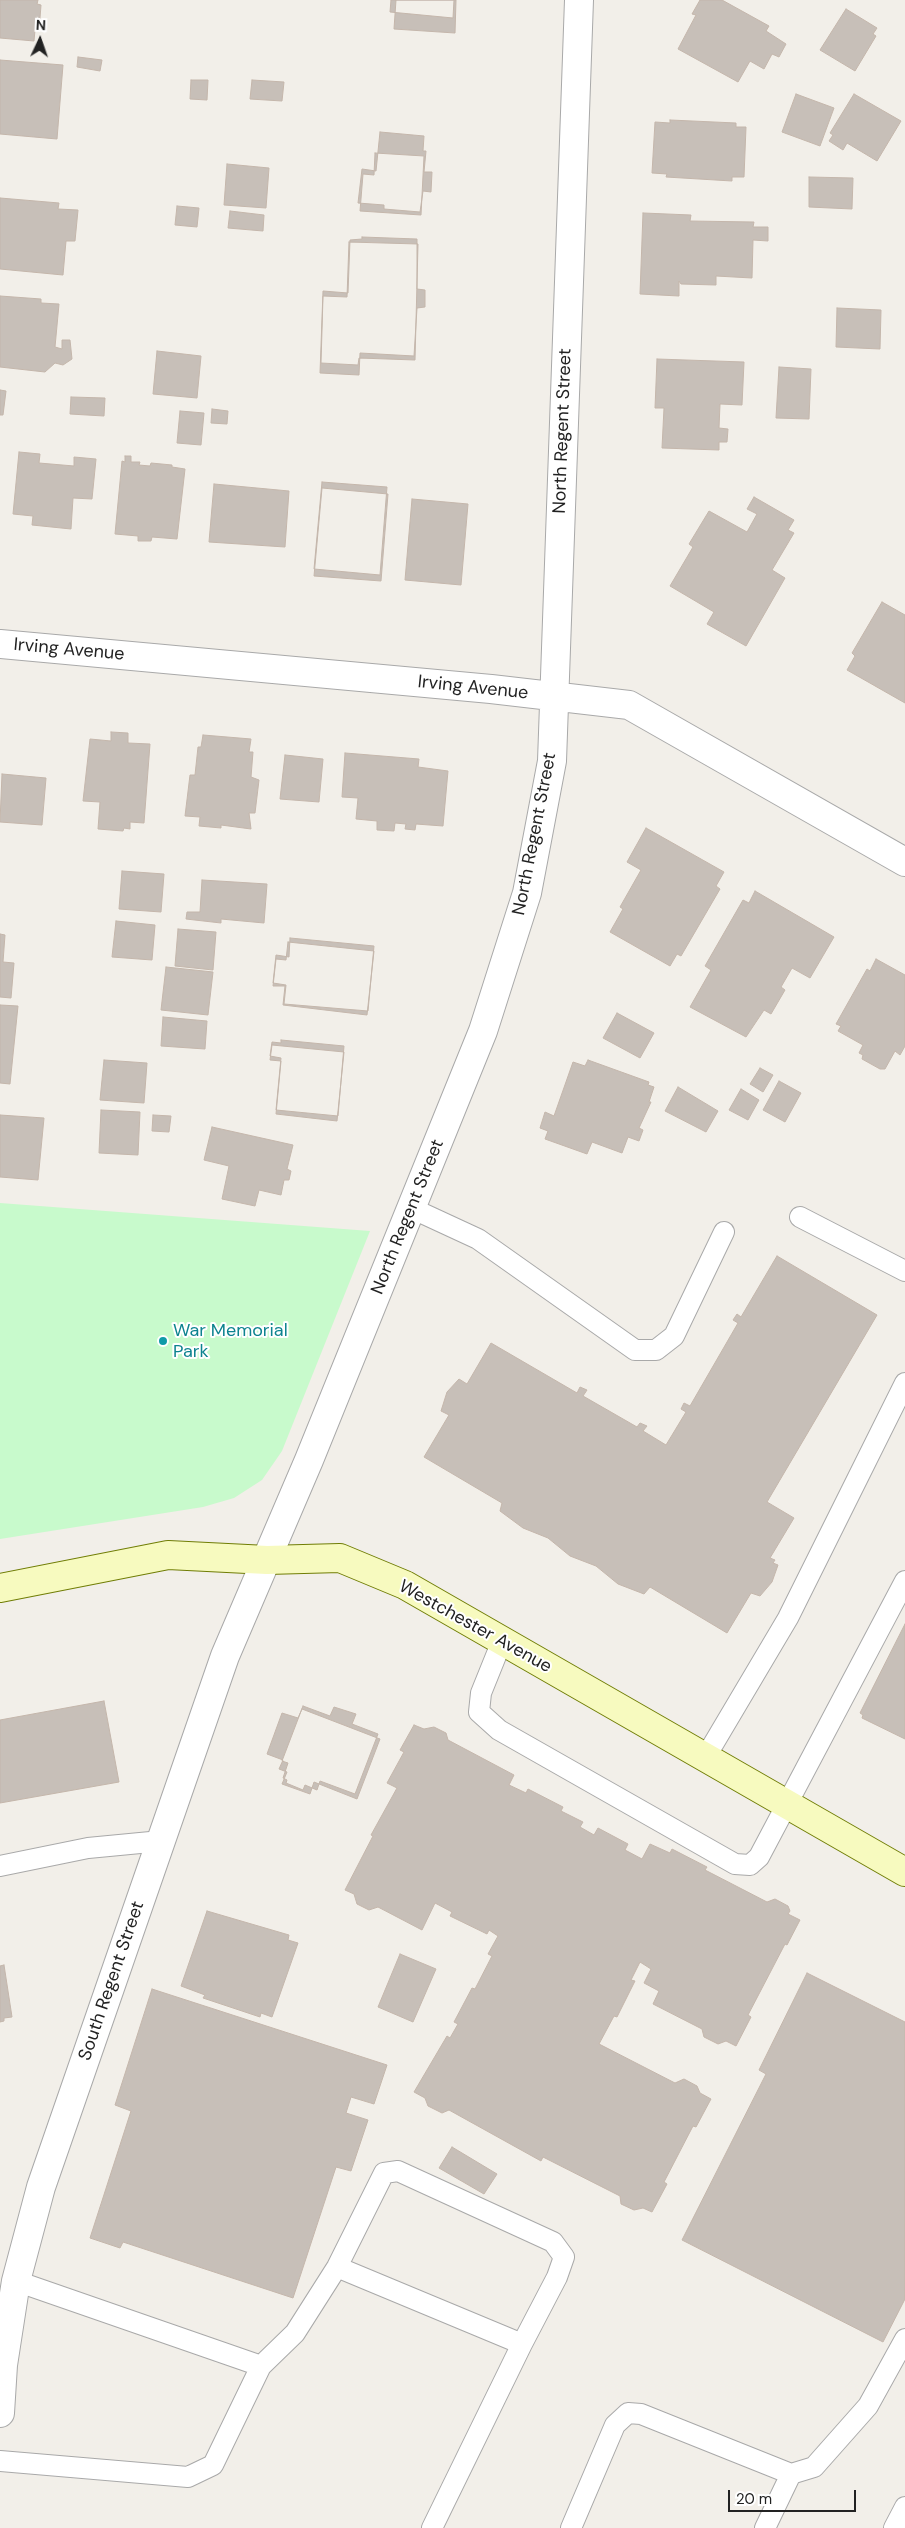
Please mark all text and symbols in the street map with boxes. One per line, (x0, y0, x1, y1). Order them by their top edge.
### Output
north arrow (15, 15, 65, 65)
text: N (35, 16, 46, 34)
street label: North Regent Street (549, 348, 577, 514)
street label: Irving Avenue (13, 634, 125, 666)
street label: Irving Avenue (417, 671, 529, 705)
street label: North Regent Street (509, 751, 561, 917)
street label: North Regent Street (367, 1136, 449, 1298)
place label: War Memorial Park (173, 1320, 288, 1362)
marker: War Memorial Park (157, 1335, 169, 1347)
street label: Westchester Avenue (395, 1576, 555, 1678)
street label: South Regent Street (75, 1899, 149, 2063)
scale bar (730, 2480, 858, 2512)
text: 20 m (736, 2489, 772, 2509)

